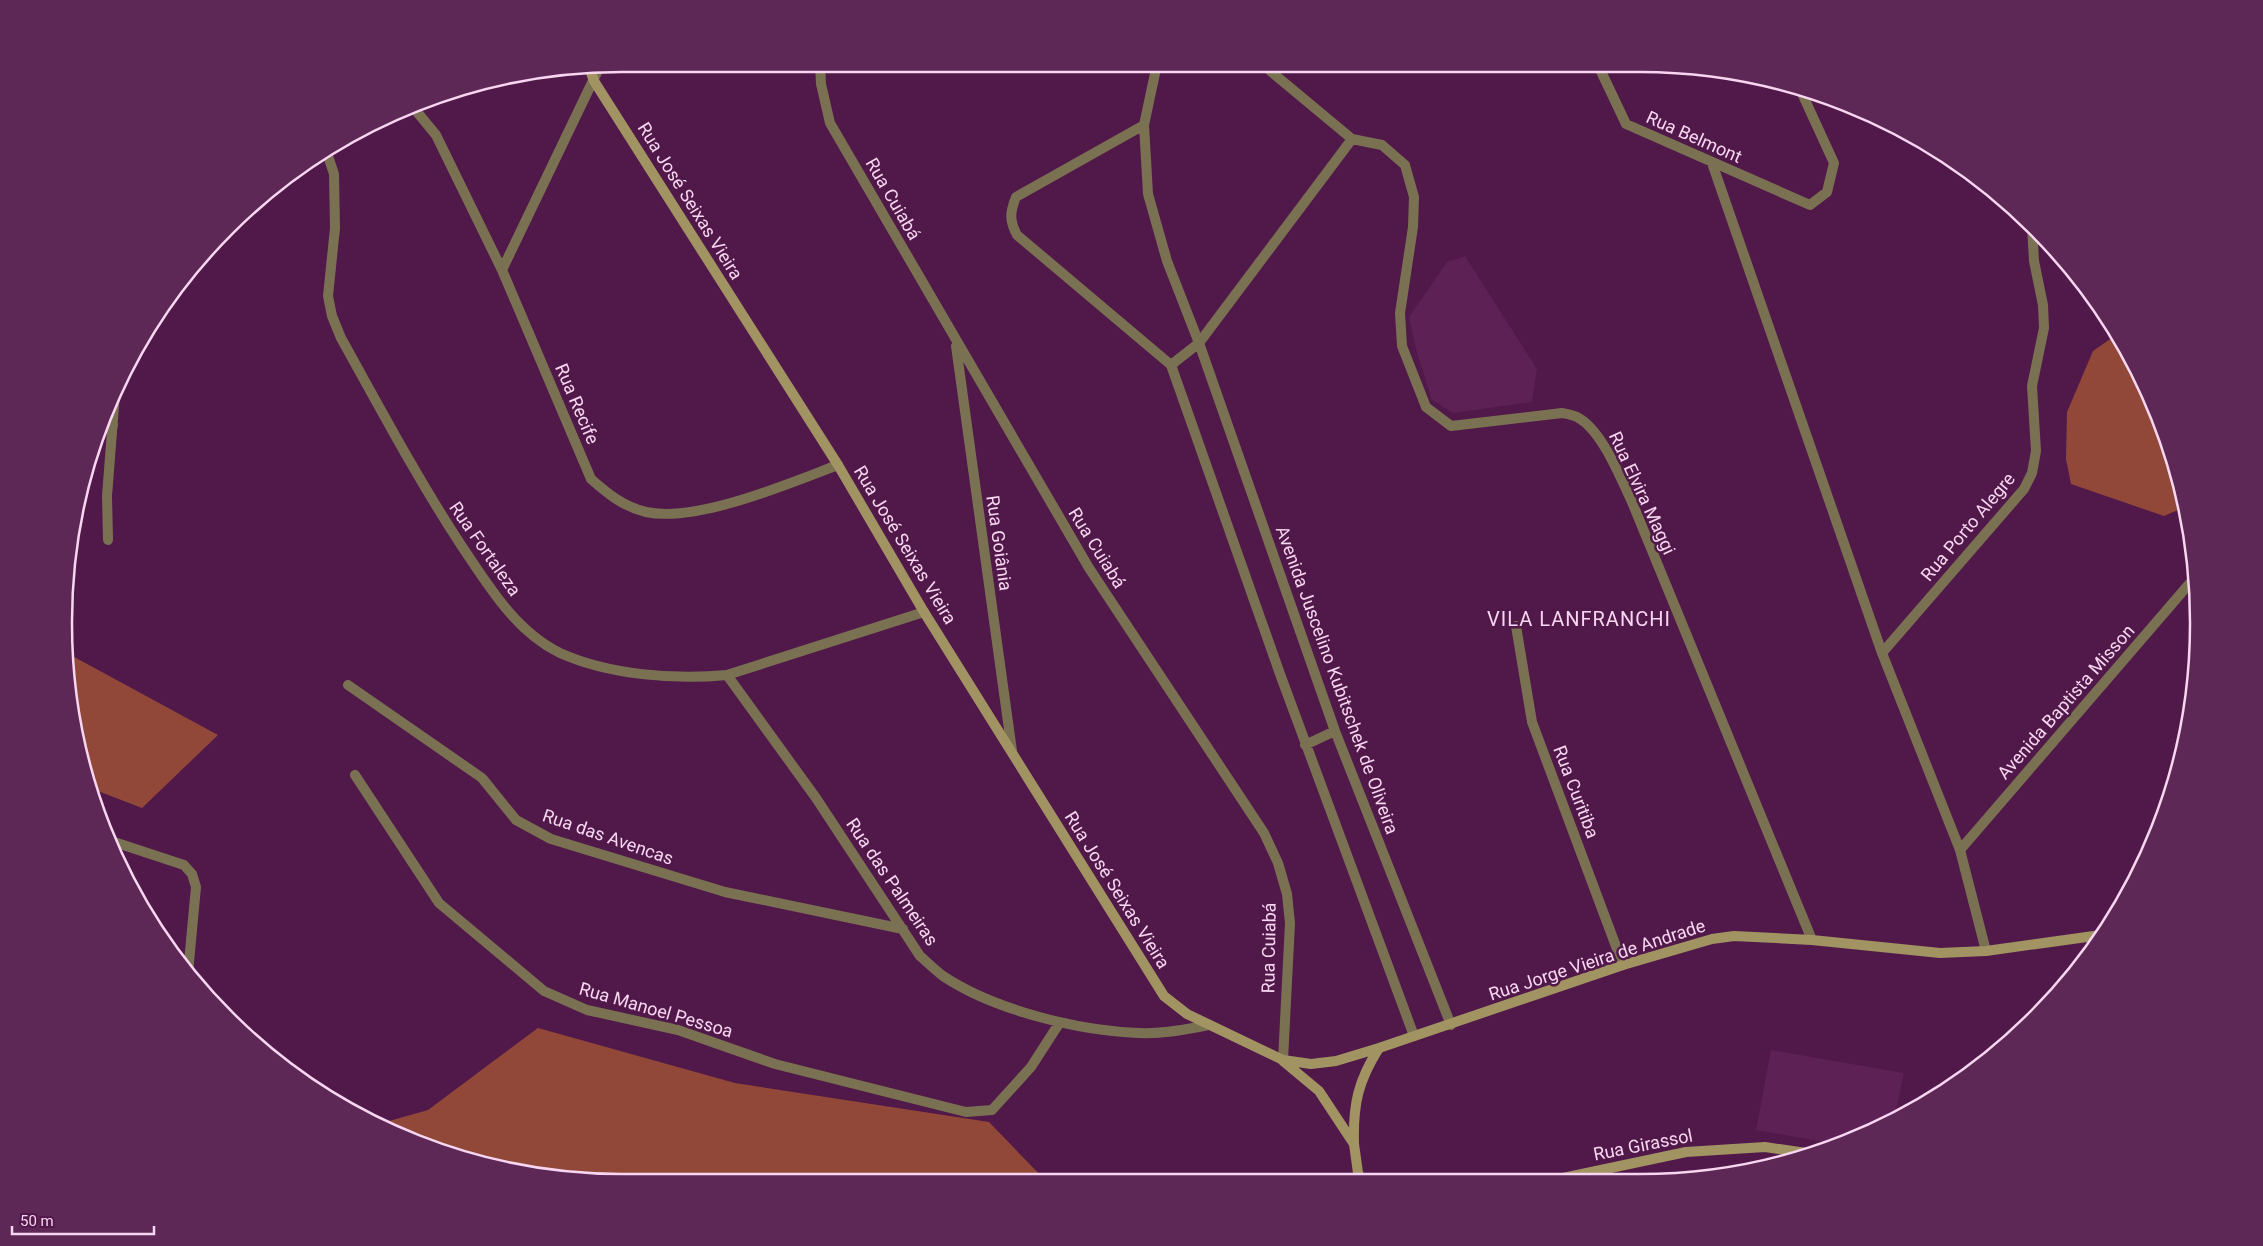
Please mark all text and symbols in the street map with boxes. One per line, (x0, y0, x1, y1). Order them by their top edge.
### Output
street label: Rua Belmont (1643, 106, 1745, 167)
street label: Rua José Seixas Vieira (634, 118, 747, 283)
street label: Rua Cuiabá (862, 154, 925, 243)
street label: Rua Recife (551, 360, 604, 447)
street label: Rua Elvira Maggi (1605, 428, 1680, 558)
street label: Rua José Seixas Vieira (850, 462, 961, 628)
street label: Rua Porto Alegre (1916, 468, 2019, 585)
street label: Rua Goiânia (982, 494, 1017, 592)
street label: Rua Fortaleza (445, 498, 526, 600)
street label: Rua Cuiabá (1064, 504, 1130, 592)
street label: Avenida Juscelino Kubitschek de Oliveira (1272, 523, 1403, 837)
district label: VILA LANFRANCHI (1487, 607, 1671, 631)
street label: Avenida Baptista Misson (1993, 620, 2138, 783)
street label: Rua Curitiba (1549, 743, 1604, 841)
street label: Rua das Avencas (540, 804, 676, 869)
street label: Rua José Seixas Vieira (1061, 807, 1174, 972)
street label: Rua das Palmeiras (842, 814, 943, 949)
street label: Rua Cuiabá (1257, 902, 1280, 994)
street label: Rua Jorge Vieira de Andrade (1486, 915, 1708, 1005)
street label: Rua Manoel Pessoa (577, 978, 735, 1041)
street label: Rua Girassol (1591, 1125, 1694, 1164)
scale bar (12, 1204, 155, 1236)
text: 50 m (20, 1212, 54, 1230)

